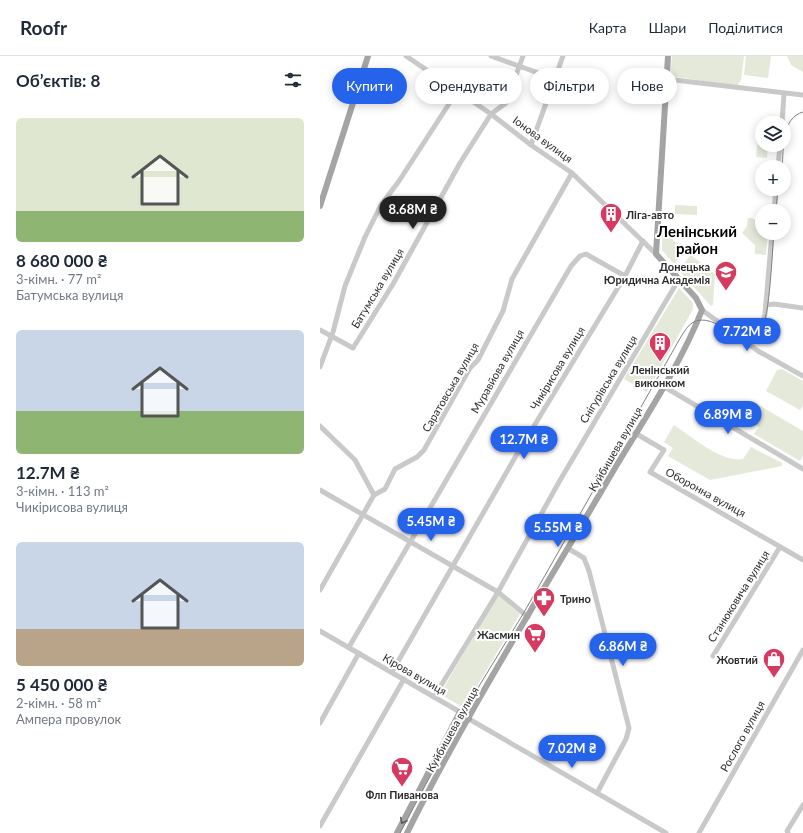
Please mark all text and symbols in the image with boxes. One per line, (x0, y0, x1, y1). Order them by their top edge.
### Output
text: Roofr (20, 16, 67, 39)
text: Карта (589, 19, 627, 36)
text: Шари (649, 19, 686, 36)
text: Поділитися (708, 19, 783, 36)
chip: Купити (332, 68, 407, 104)
chip: Орендувати (415, 68, 522, 104)
chip: Фільтри (530, 68, 609, 104)
chip: Нове (617, 68, 677, 104)
icon: filters (282, 69, 304, 91)
text: Об’єктів: 8 (16, 70, 100, 91)
street label: Іонова вулиця (511, 113, 575, 165)
map controls (755, 116, 791, 240)
button: layers (755, 116, 791, 152)
icon: home (124, 144, 196, 216)
button: + (755, 160, 791, 196)
pin: 8.68M ₴ (376, 196, 450, 230)
text: 8.68M ₴ (388, 201, 438, 217)
building icon: Ліга-авто (598, 201, 624, 234)
button: − (755, 204, 791, 240)
place label: Ліга-авто (625, 208, 674, 221)
district label: Ленінський район (656, 222, 737, 257)
street label: Батумська вулиця (348, 246, 406, 330)
text: 8 680 000 ₴ (16, 250, 108, 271)
school or university icon: Донецька Юридична Академія (713, 259, 739, 292)
place label: Донецька Юридична Академія (604, 260, 710, 286)
text: 3-кімн. · 77 m² (16, 271, 101, 287)
text: Батумська вулиця (16, 287, 123, 303)
pin: 7.72M ₴ (710, 318, 784, 352)
text: 7.72M ₴ (722, 323, 772, 339)
street label: Чикірисова вулиця (527, 324, 587, 412)
street label: Муравйова вулиця (468, 327, 526, 415)
building icon: Ленінський виконком (647, 330, 673, 363)
street label: Снігурівська вулиця (577, 333, 639, 425)
street label: Саратовська вулиця (419, 340, 481, 434)
icon: home (124, 356, 196, 428)
place label: Ленінський виконком (630, 363, 689, 389)
pin: 6.89M ₴ (691, 401, 765, 435)
street label: Куйбишева вулиця (585, 404, 645, 494)
text: 6.89M ₴ (703, 406, 753, 422)
pin: 12.7M ₴ (487, 426, 561, 460)
text: 12.7M ₴ (499, 431, 549, 447)
text: 12.7M ₴ (16, 462, 80, 483)
street label: Оборонна вулиця (664, 465, 748, 519)
text: 3-кімн. · 113 m² (16, 483, 109, 499)
text: Чикірисова вулиця (16, 499, 128, 515)
pin: 5.45M ₴ (394, 508, 468, 542)
text: 5.45M ₴ (406, 513, 456, 529)
pin: 5.55M ₴ (521, 514, 595, 548)
text: 5.55M ₴ (533, 519, 583, 535)
street label: Станюковича вулиця (704, 548, 772, 644)
icon: home (124, 568, 196, 640)
pharmacy icon: Трино (531, 585, 557, 618)
place label: Трино (560, 592, 591, 605)
supermarket icon: Жасмин (522, 621, 548, 654)
place label: Жасмин (477, 628, 520, 641)
pin: 6.86M ₴ (586, 633, 660, 667)
text: 6.86M ₴ (598, 638, 648, 654)
shop icon: Жовтий (761, 646, 787, 679)
street label: Кірова вулиця (381, 651, 449, 697)
place label: Жовтий (716, 653, 758, 666)
text: 5 450 000 ₴ (16, 674, 108, 695)
street label: Куйбишева вулиця (423, 684, 481, 774)
text: 2-кімн. · 58 m² (16, 695, 101, 711)
street label: Рослого вулиця (717, 698, 767, 774)
text: Ампера провулок (16, 711, 121, 727)
pin: 7.02M ₴ (535, 735, 609, 769)
text: 7.02M ₴ (547, 740, 597, 756)
supermarket icon: Флп Пиванова (389, 755, 415, 788)
place label: Флп Пиванова (365, 788, 439, 801)
one-way arrow (400, 817, 408, 824)

